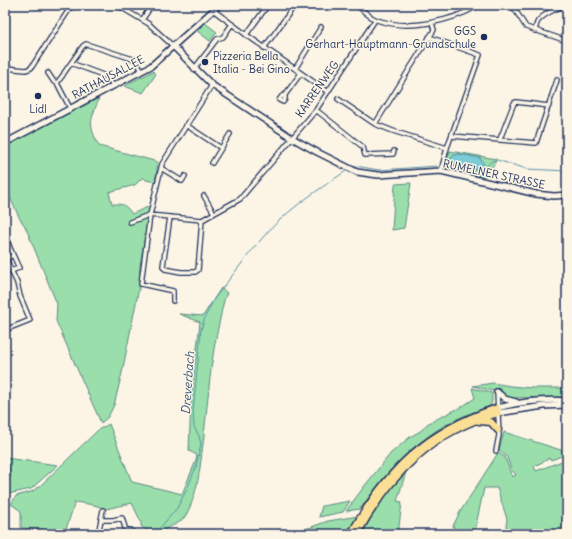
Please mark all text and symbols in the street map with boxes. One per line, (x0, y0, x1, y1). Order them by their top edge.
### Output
place label: GGS Gerhart-Hauptmann-Grundschule (305, 24, 476, 51)
marker: GGS Gerhart-Hauptmann-Grundschule (479, 32, 489, 42)
place label: Pizzeria Bella Italia - Bei Gino (213, 49, 290, 76)
street label: RATHAUSALLEE (69, 52, 147, 102)
marker: Pizzeria Bella Italia - Bei Gino (200, 57, 210, 67)
street label: KARRENWEG (292, 58, 342, 120)
marker: Lidl (33, 91, 43, 101)
place label: Lidl (29, 102, 47, 116)
street label: RUMELNER STRASSE (442, 156, 546, 192)
water label: Dreverbach (178, 350, 197, 415)

